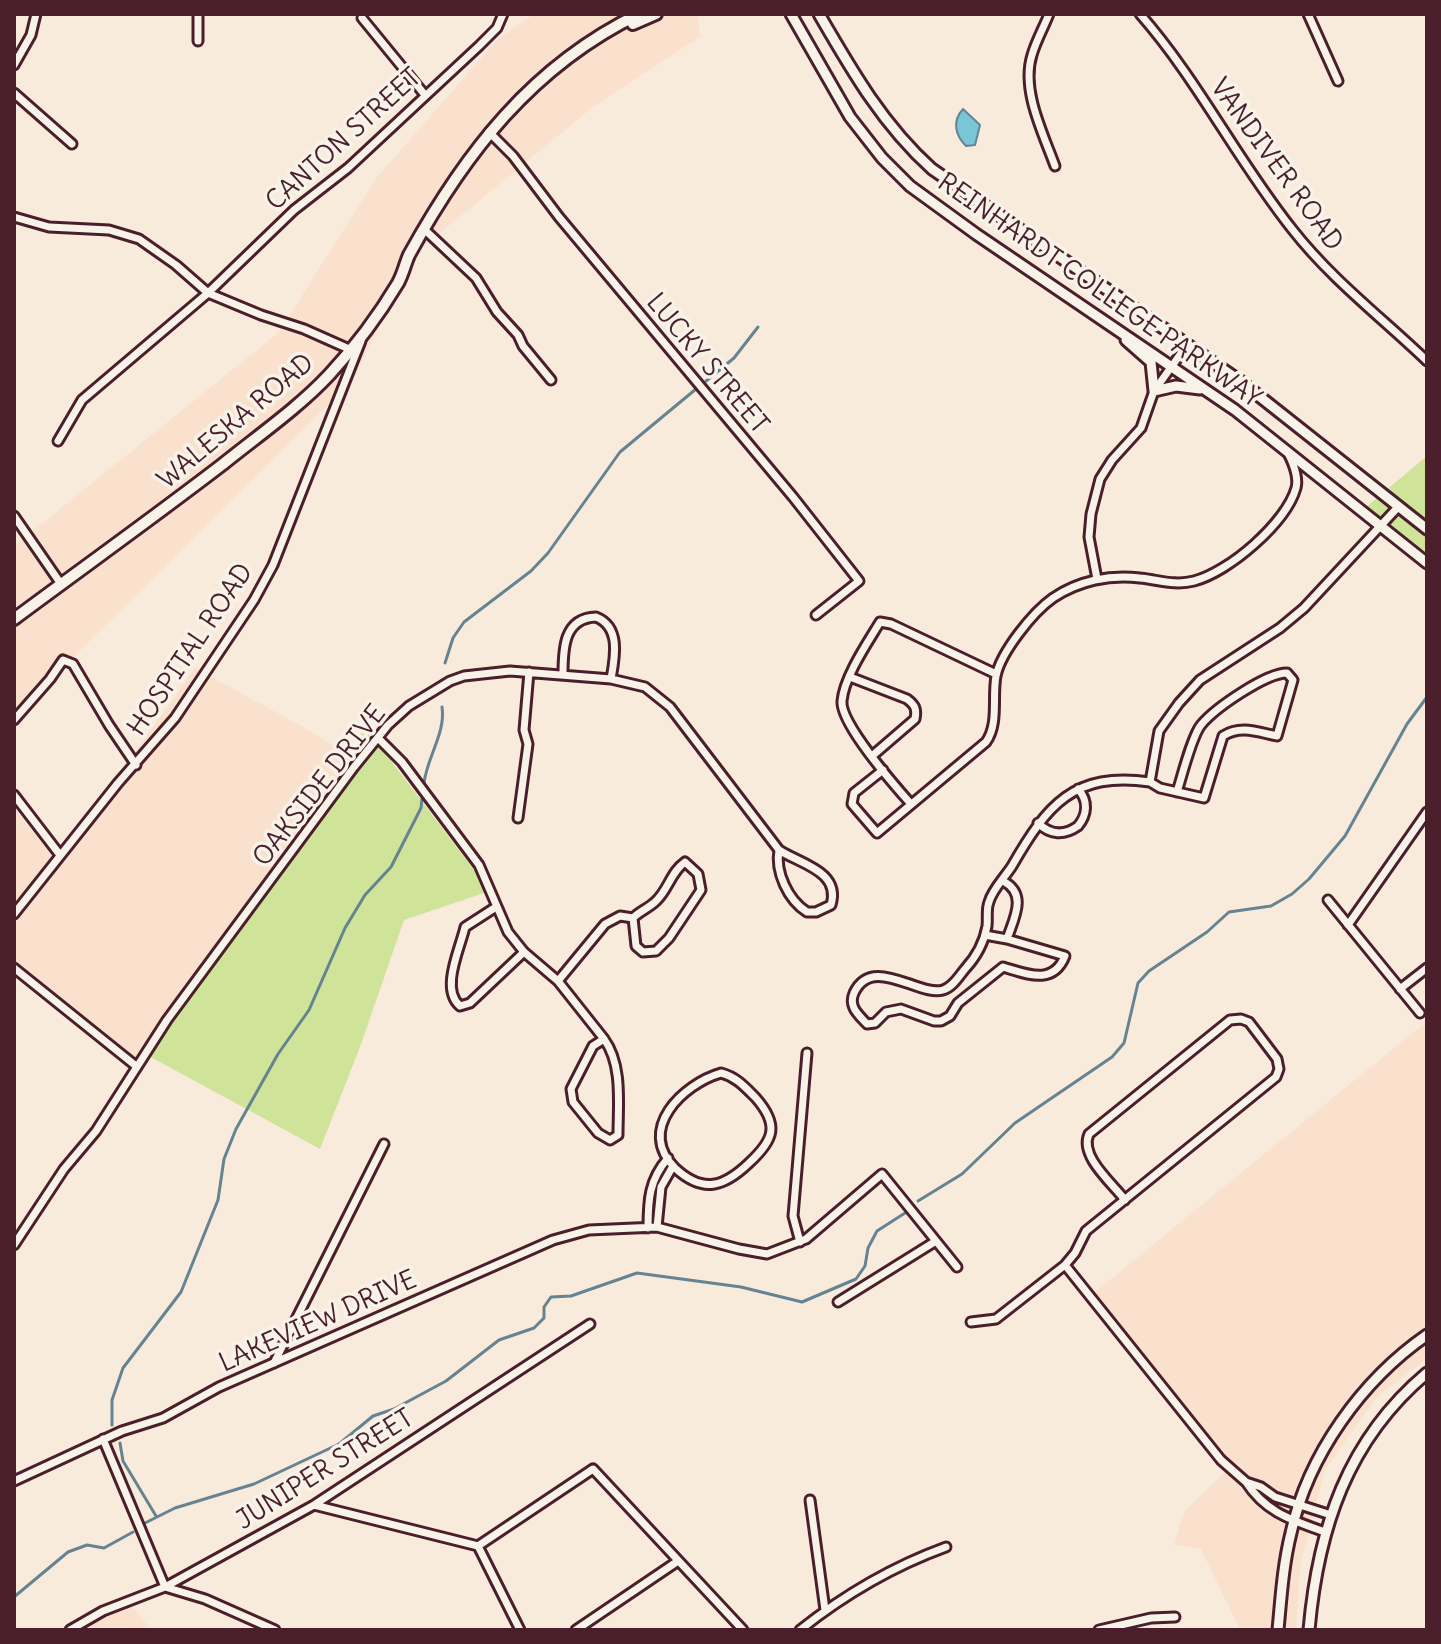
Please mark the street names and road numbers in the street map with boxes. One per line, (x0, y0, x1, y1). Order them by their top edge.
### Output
street label: CANTON STREET (260, 62, 428, 218)
street label: VANDIVER ROAD (1203, 73, 1349, 257)
street label: REINHARDT COLLEGE PARKWAY (931, 167, 1267, 415)
street label: LUCKY STREET (639, 287, 775, 441)
street label: WALESKA ROAD (152, 348, 320, 496)
street label: HOSPITAL ROAD (122, 558, 260, 742)
street label: OAKSIDE DRIVE (247, 699, 393, 873)
street label: LAKEVIEW DRIVE (215, 1265, 421, 1379)
street label: JUNIPER STREET (231, 1403, 419, 1537)

